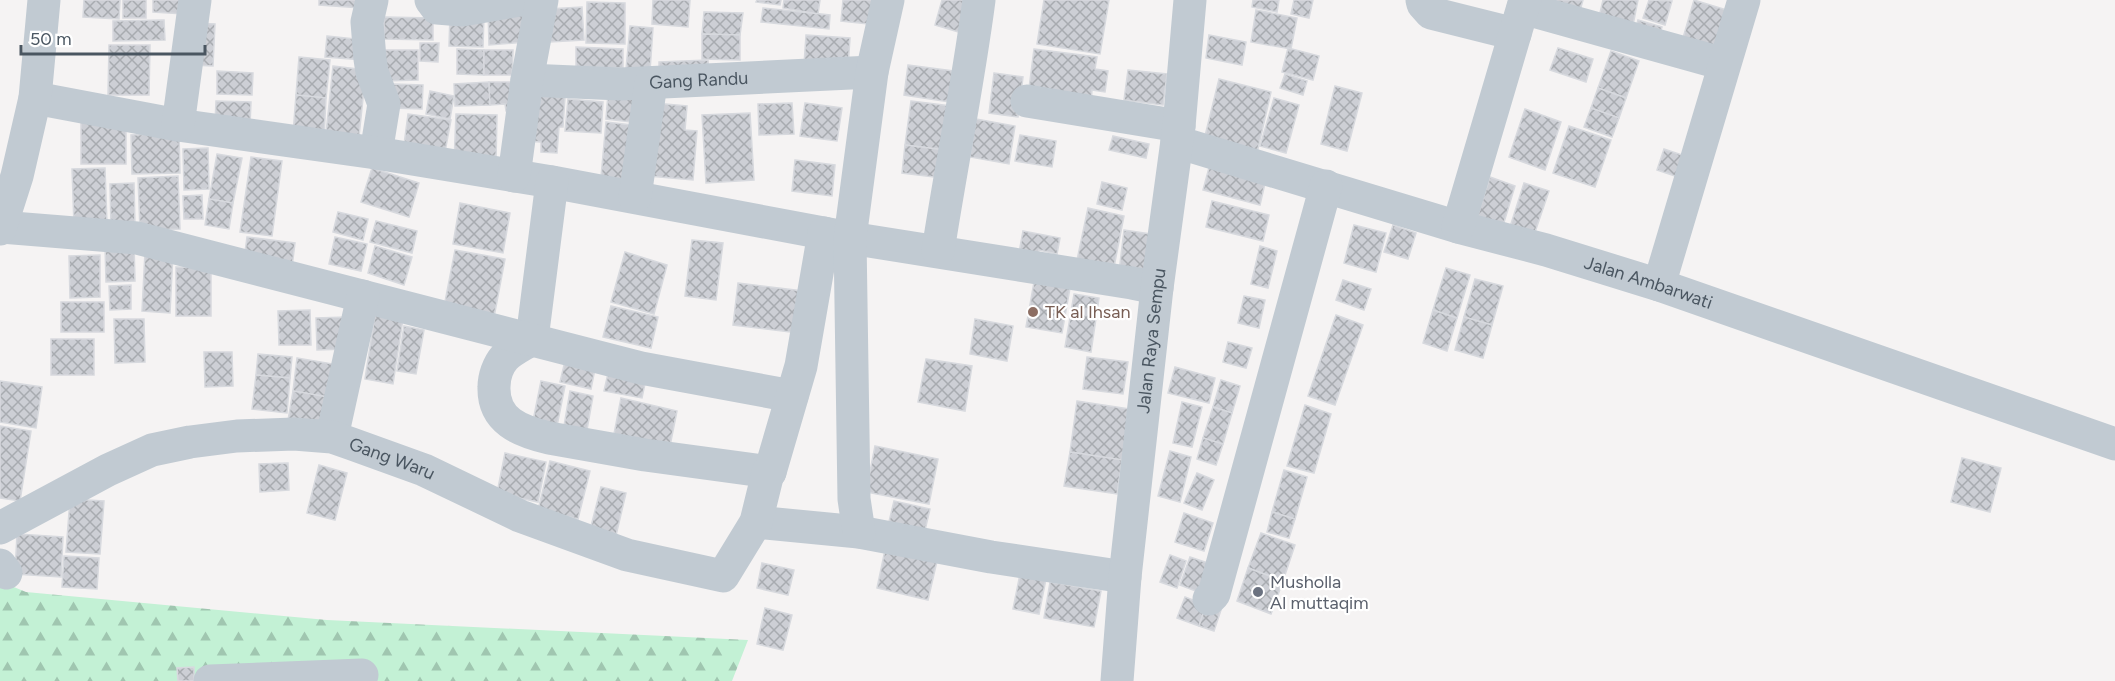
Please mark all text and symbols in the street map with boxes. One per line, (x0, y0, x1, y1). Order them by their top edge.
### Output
scale bar (21, 18, 206, 56)
text: 50 m (30, 28, 72, 50)
street label: Gang Randu (649, 67, 749, 94)
street label: Jalan Ambarwati (1582, 252, 1715, 314)
street label: Jalan Raya Sempu (1132, 267, 1171, 415)
place label: TK al Ihsan (1045, 301, 1130, 323)
marker: TK al Ihsan (1026, 305, 1040, 319)
street label: Gang Waru (346, 433, 439, 485)
place label: Musholla Al muttaqim (1270, 571, 1369, 614)
marker: Musholla Al muttaqim (1251, 585, 1265, 599)

